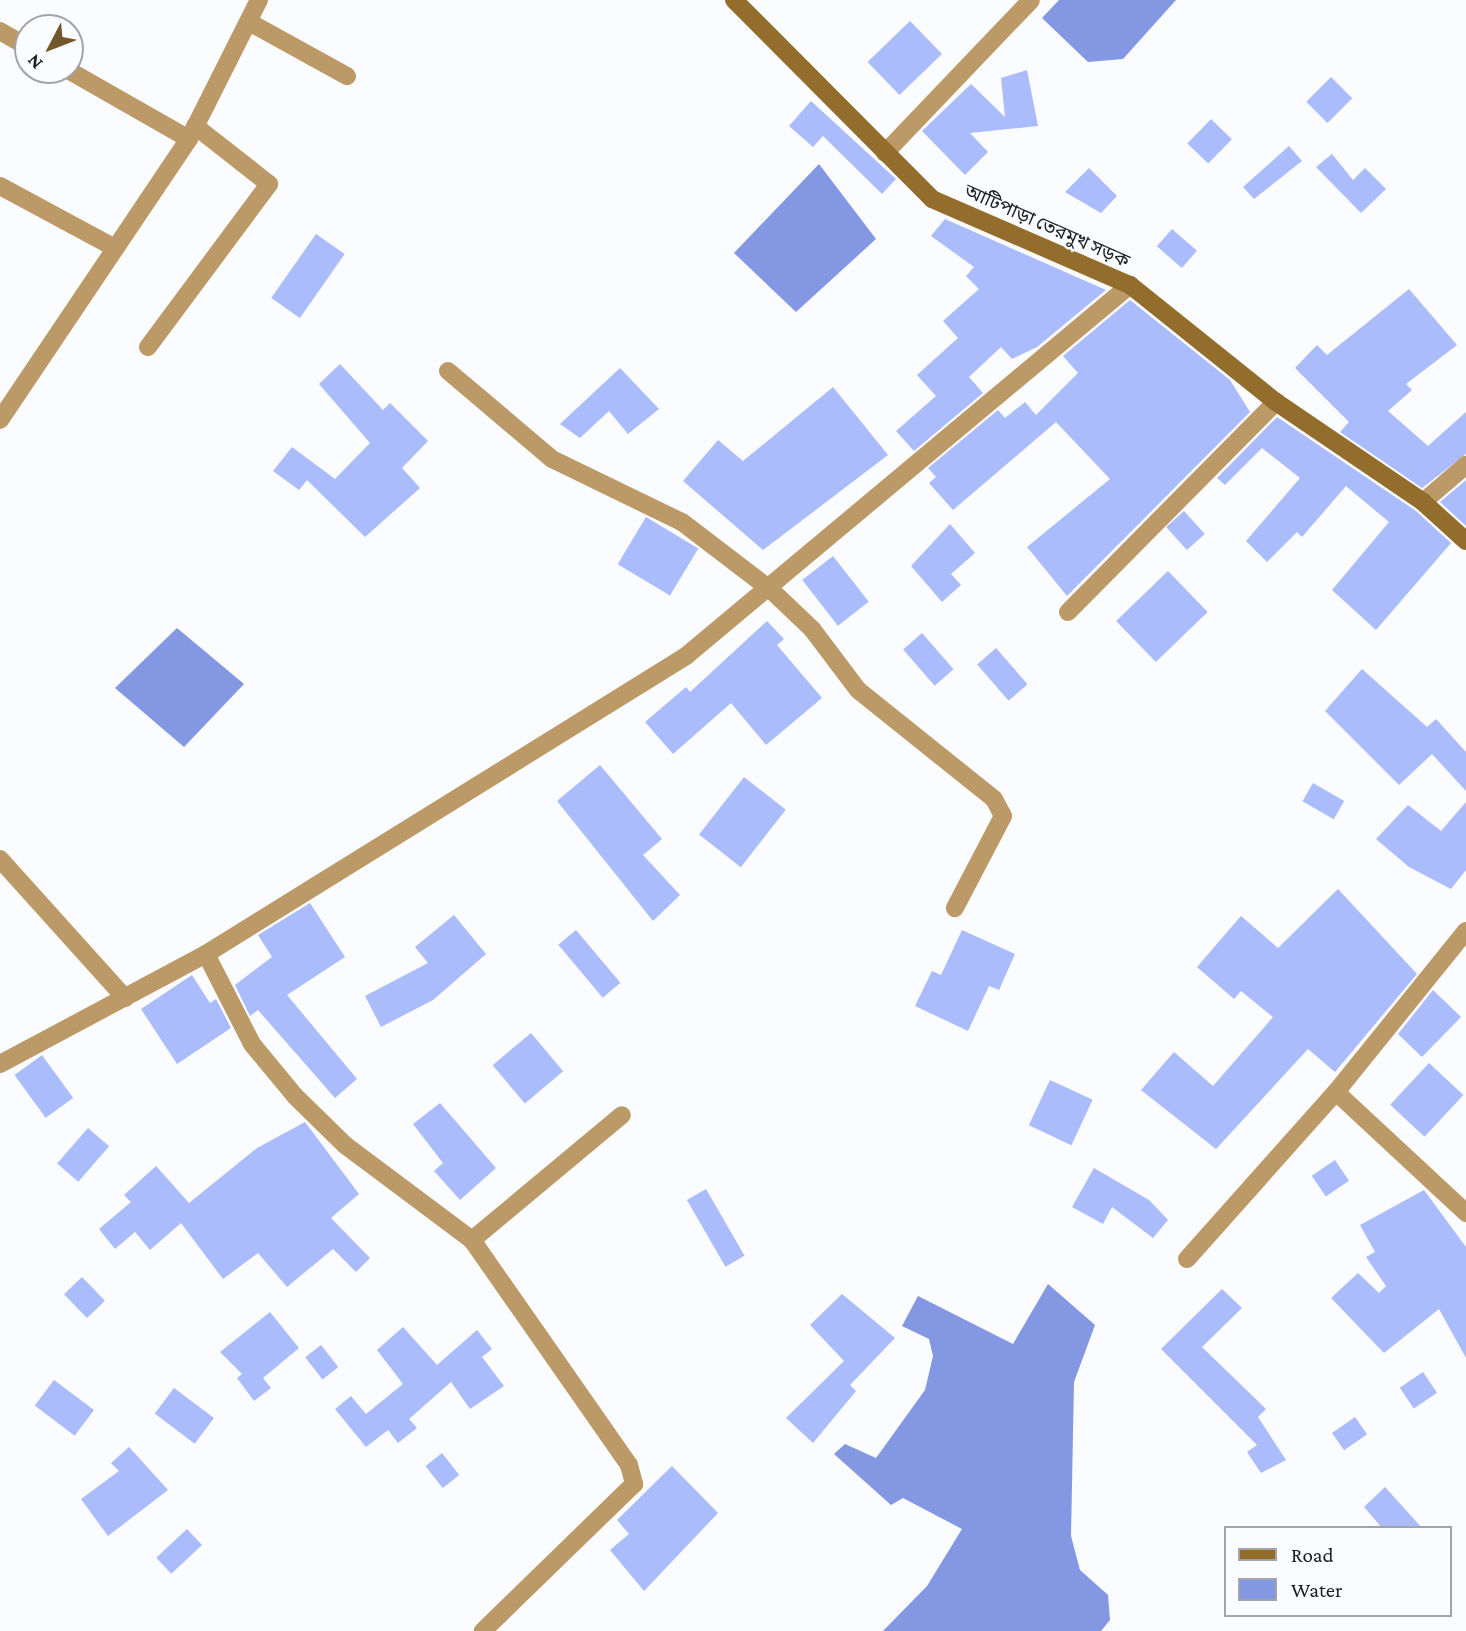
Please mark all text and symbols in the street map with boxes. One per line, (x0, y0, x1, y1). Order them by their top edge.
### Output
north arrow (14, 14, 84, 84)
text: N (22, 50, 47, 74)
street label: আটিপাড়া তেরমুখ সড়ক (961, 179, 1133, 273)
legend (1224, 1526, 1452, 1617)
text: Road (1291, 1543, 1334, 1567)
text: Water (1291, 1578, 1343, 1602)

